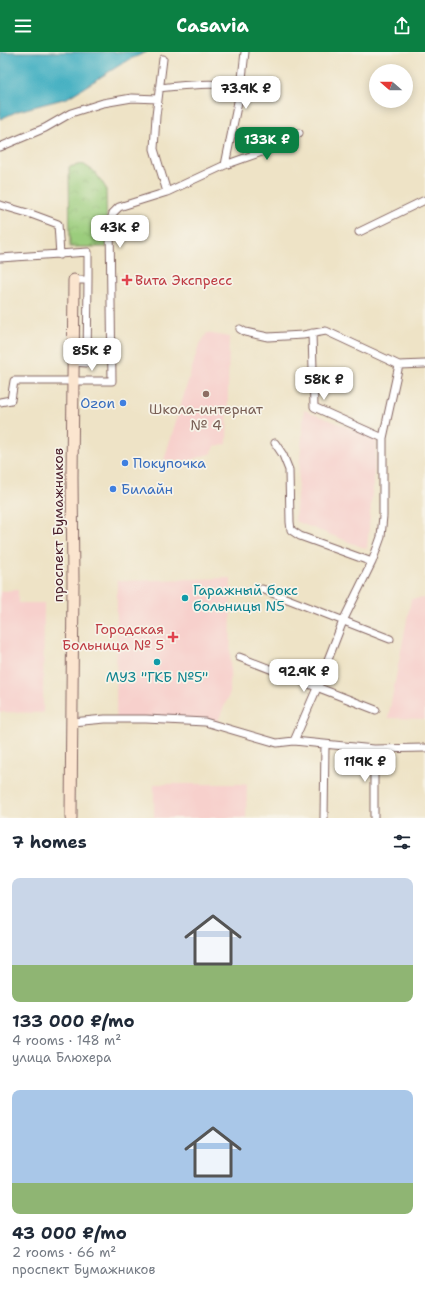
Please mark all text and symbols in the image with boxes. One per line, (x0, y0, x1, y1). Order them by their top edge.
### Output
text: Casavia (176, 14, 249, 38)
icon: menu (12, 15, 34, 37)
icon: share (391, 15, 413, 37)
north arrow (369, 64, 413, 108)
map controls (369, 64, 413, 108)
pin: 73.9K ₽ (209, 76, 283, 110)
text: 73.9K ₽ (221, 80, 271, 97)
pin: 133K ₽ (234, 127, 300, 161)
text: 133K ₽ (244, 131, 290, 148)
pin: 43K ₽ (92, 215, 148, 249)
text: 43K ₽ (100, 219, 140, 236)
place label: Вита Экспресс (135, 271, 232, 289)
marker: Вита Экспресс (122, 275, 132, 285)
pin: 85K ₽ (64, 338, 120, 372)
text: 85K ₽ (72, 342, 112, 359)
pin: 58K ₽ (296, 367, 352, 401)
text: 58K ₽ (304, 371, 344, 388)
marker: Школа-интернат № 4 (201, 389, 211, 399)
place label: Ozon (80, 394, 115, 412)
marker: Ozon (118, 398, 128, 408)
place label: Школа-интернат № 4 (149, 400, 264, 434)
street label: проспект Бумажников (49, 448, 67, 602)
place label: Покупочка (133, 454, 206, 472)
marker: Покупочка (120, 458, 130, 468)
place label: Билайн (121, 480, 173, 498)
marker: Билайн (108, 484, 118, 494)
place label: Гаражный бокс больницы N5 (193, 581, 298, 615)
marker: Гаражный бокс больницы N5 (180, 593, 190, 603)
place label: Городская Больница № 5 (62, 620, 164, 654)
marker: Городская Больница № 5 (167, 631, 179, 643)
marker: МУЗ "ГКБ №5" (152, 657, 162, 667)
pin: 92.9K ₽ (267, 659, 341, 693)
text: 92.9K ₽ (278, 663, 330, 680)
place label: МУЗ "ГКБ №5" (106, 668, 208, 686)
pin: 119K ₽ (332, 749, 398, 783)
text: 119K ₽ (344, 753, 386, 770)
text: 7 homes (12, 831, 87, 853)
icon: filters (391, 831, 413, 853)
icon: home (177, 904, 249, 976)
text: 133 000 ₽/mo (12, 1010, 135, 1032)
text: 4 rooms · 148 m² (12, 1032, 121, 1049)
text: улица Блюхера (12, 1049, 111, 1066)
icon: home (177, 1116, 249, 1188)
text: 43 000 ₽/mo (12, 1222, 127, 1244)
text: 2 rooms · 66 m² (12, 1244, 116, 1261)
text: проспект Бумажников (12, 1261, 155, 1278)

